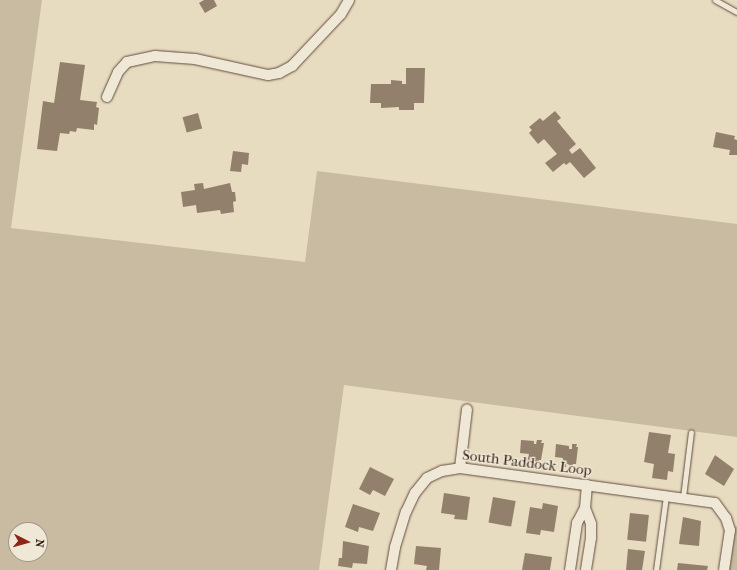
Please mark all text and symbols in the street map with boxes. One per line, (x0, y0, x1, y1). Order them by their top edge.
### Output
street label: South Paddock Loop (461, 446, 593, 480)
north arrow (8, 522, 48, 562)
text: N (33, 538, 46, 548)

